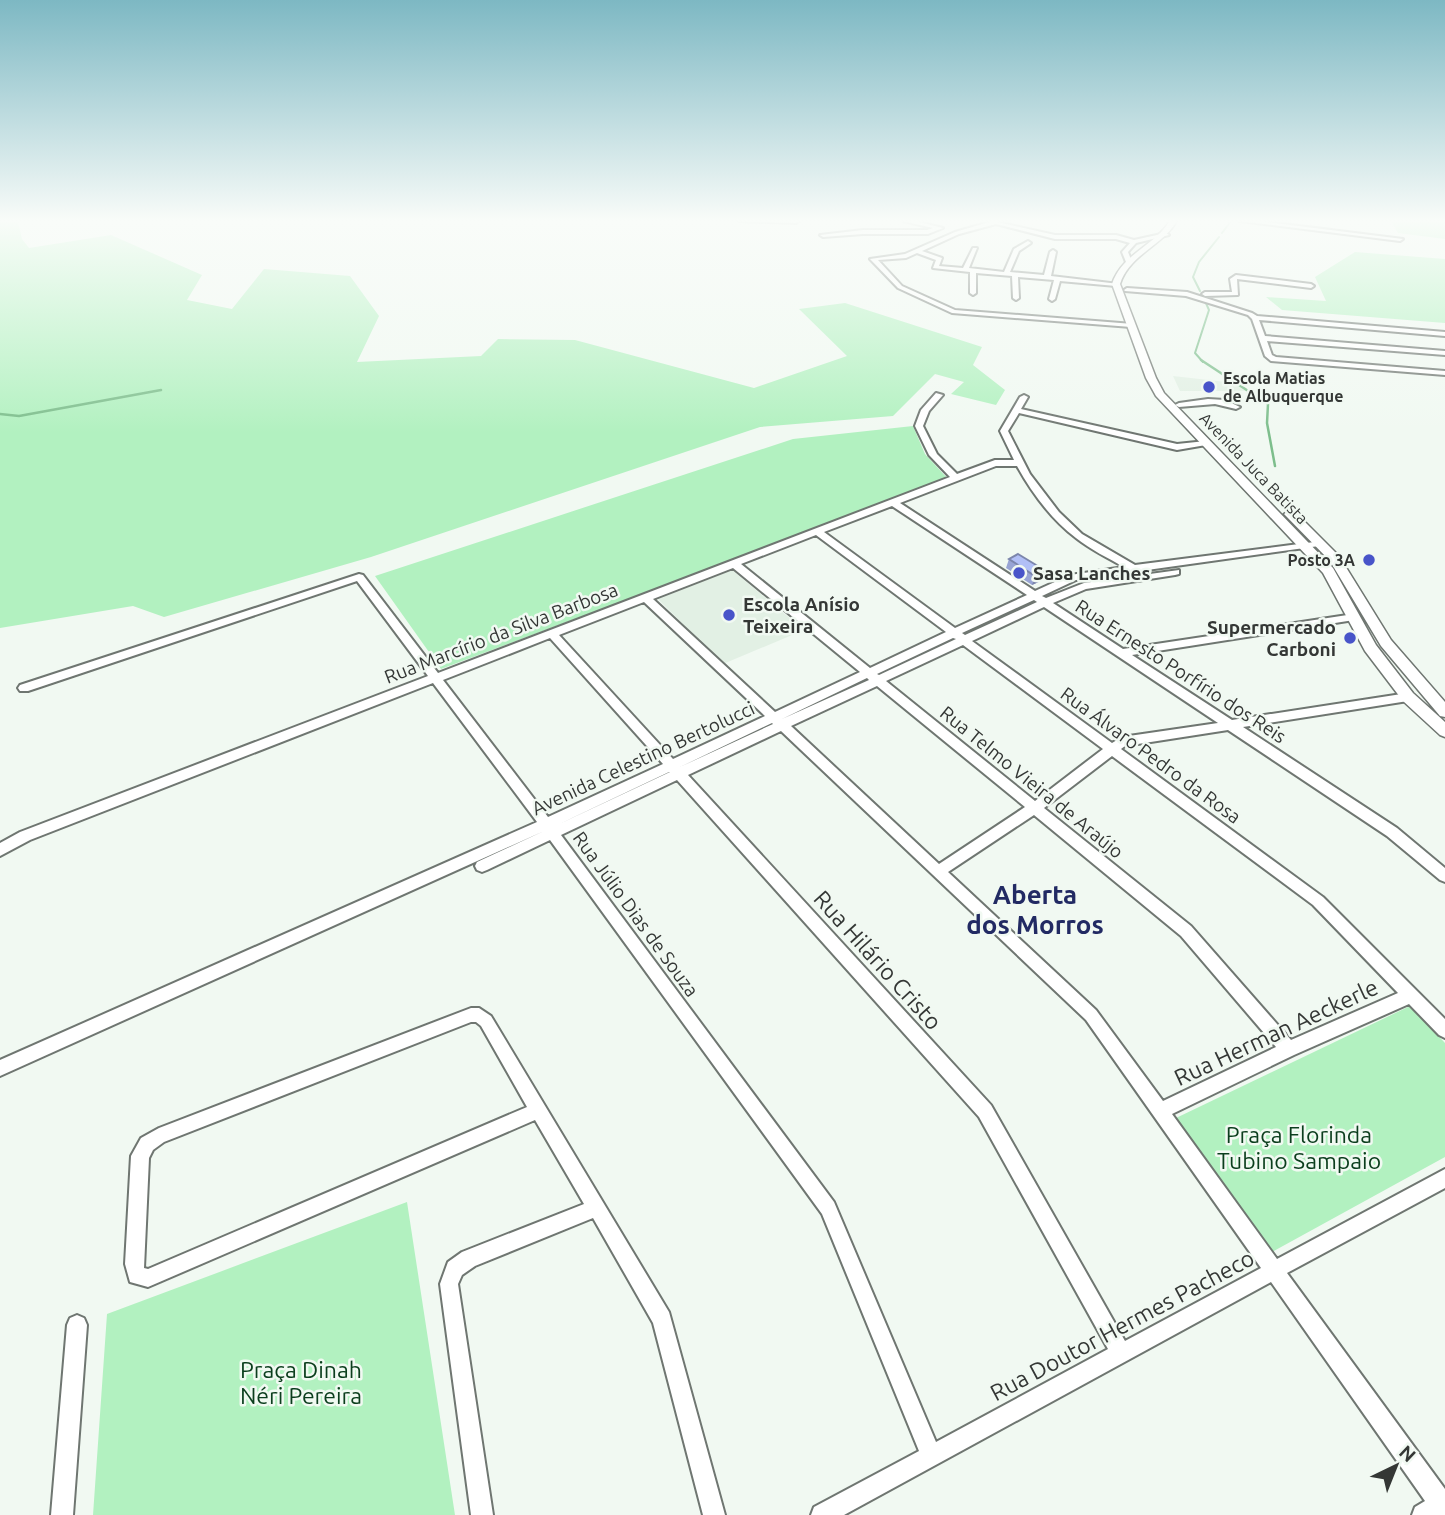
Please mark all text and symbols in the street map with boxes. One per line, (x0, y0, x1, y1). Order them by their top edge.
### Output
place label: Escola Matias de Albuquerque (1223, 369, 1343, 405)
marker: Escola Matias de Albuquerque (1201, 379, 1217, 395)
street label: Avenida Juca Batista (1196, 409, 1312, 527)
place label: Posto 3A (1288, 551, 1356, 569)
marker: Posto 3A (1361, 552, 1377, 568)
place label: Sasa Lanches (1033, 562, 1151, 584)
marker: Sasa Lanches (1011, 565, 1027, 581)
street label: Rua Marcírio da Silva Barbosa (381, 578, 621, 688)
place label: Escola Anísio Teixeira (743, 593, 860, 637)
street label: Rua Ernesto Porfírio dos Reis (1072, 595, 1290, 747)
marker: Escola Anísio Teixeira (721, 607, 737, 623)
place label: Supermercado Carboni (1207, 616, 1336, 660)
marker: Supermercado Carboni (1342, 630, 1358, 646)
street label: Rua Álvaro Pedro da Rosa (1057, 682, 1245, 828)
street label: Avenida Celestino Bertolucci (528, 697, 758, 819)
street label: Rua Telmo Vieira de Araújo (936, 701, 1128, 863)
street label: Rua Júlio Dias de Souza (569, 827, 703, 1001)
district label: Aberta dos Morros (966, 880, 1104, 939)
street label: Rua Hilário Cristo (809, 886, 947, 1034)
street label: Rua Herman Aeckerle (1170, 974, 1382, 1090)
park label: Praça Florinda Tubino Sampaio (1217, 1122, 1381, 1173)
street label: Rua Doutor Hermes Pacheco (986, 1245, 1258, 1405)
park label: Praça Dinah Néri Pereira (240, 1357, 362, 1408)
north arrow (1361, 1431, 1431, 1501)
text: N (1395, 1441, 1420, 1466)

